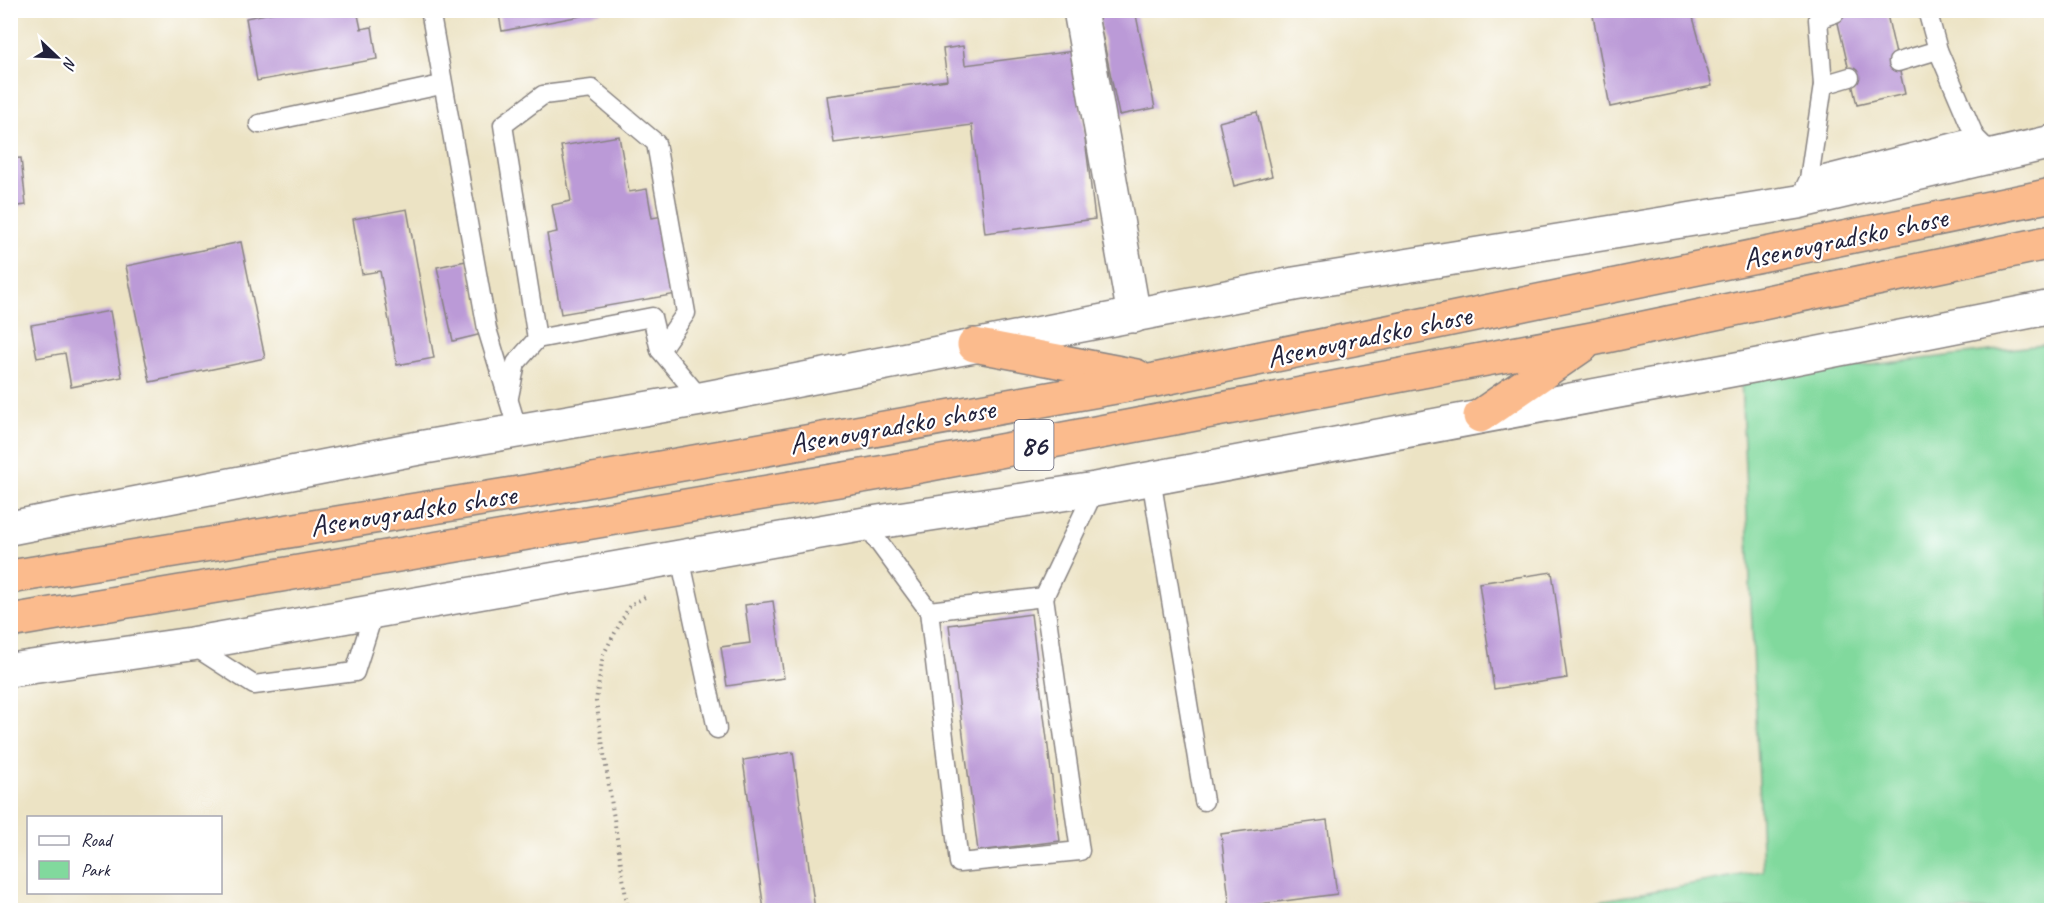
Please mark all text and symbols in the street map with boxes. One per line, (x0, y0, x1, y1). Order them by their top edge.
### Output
north arrow (27, 27, 87, 87)
text: N (58, 54, 81, 74)
street label: Asenovgradsko shose (1739, 197, 1953, 278)
street label: Asenovgradsko shose (1263, 295, 1477, 376)
street label: Asenovgradsko shose (786, 389, 1000, 463)
road number: 86 (1014, 420, 1054, 470)
street label: Asenovgradsko shose (307, 475, 521, 545)
legend (27, 816, 222, 894)
text: Road (81, 829, 114, 851)
text: Park (81, 859, 111, 881)

